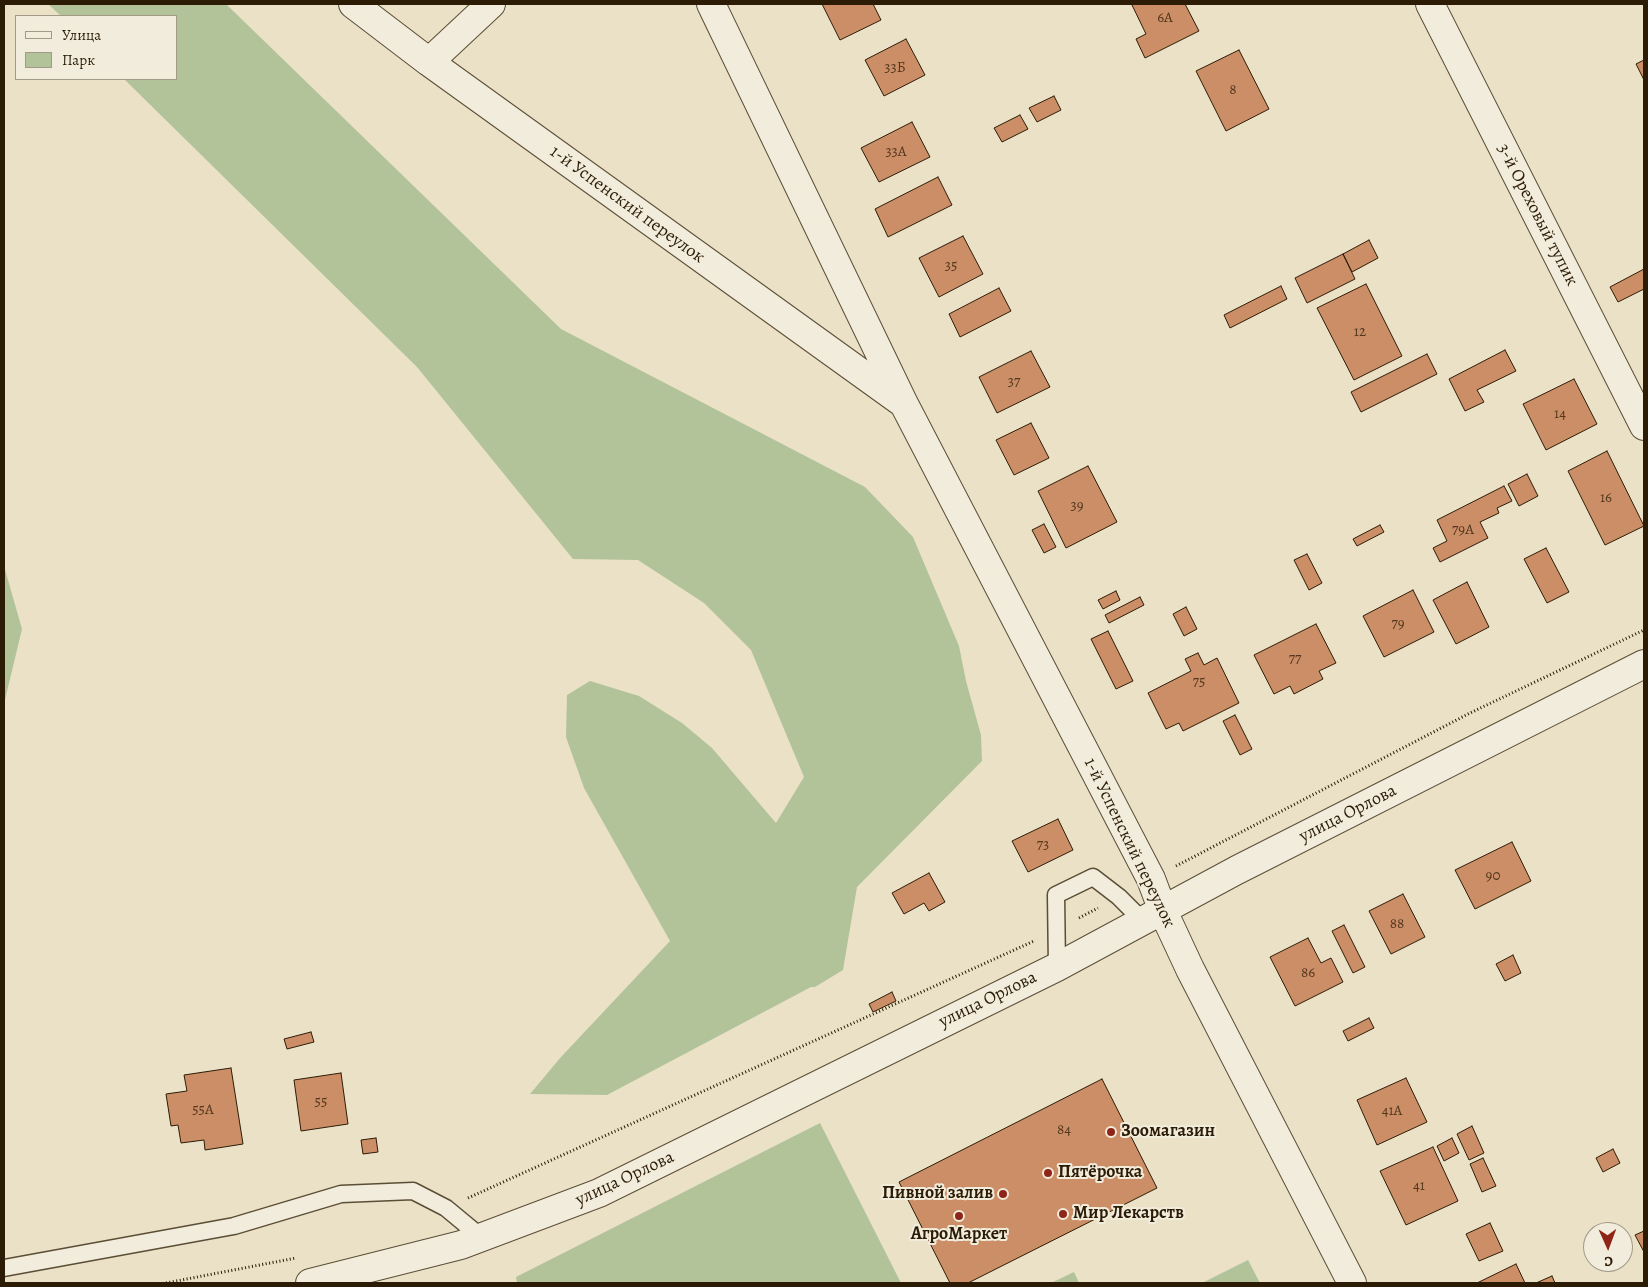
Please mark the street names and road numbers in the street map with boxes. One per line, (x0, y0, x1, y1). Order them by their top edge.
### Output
street label: 3-й Ореховый тупик (1492, 140, 1582, 290)
street label: 1-й Успенский переулок (545, 142, 709, 268)
street label: 1-й Успенский переулок (1078, 755, 1180, 931)
street label: улица Орлова (1296, 780, 1400, 848)
street label: улица Орлова (935, 967, 1041, 1033)
street label: улица Орлова (572, 1147, 678, 1211)

